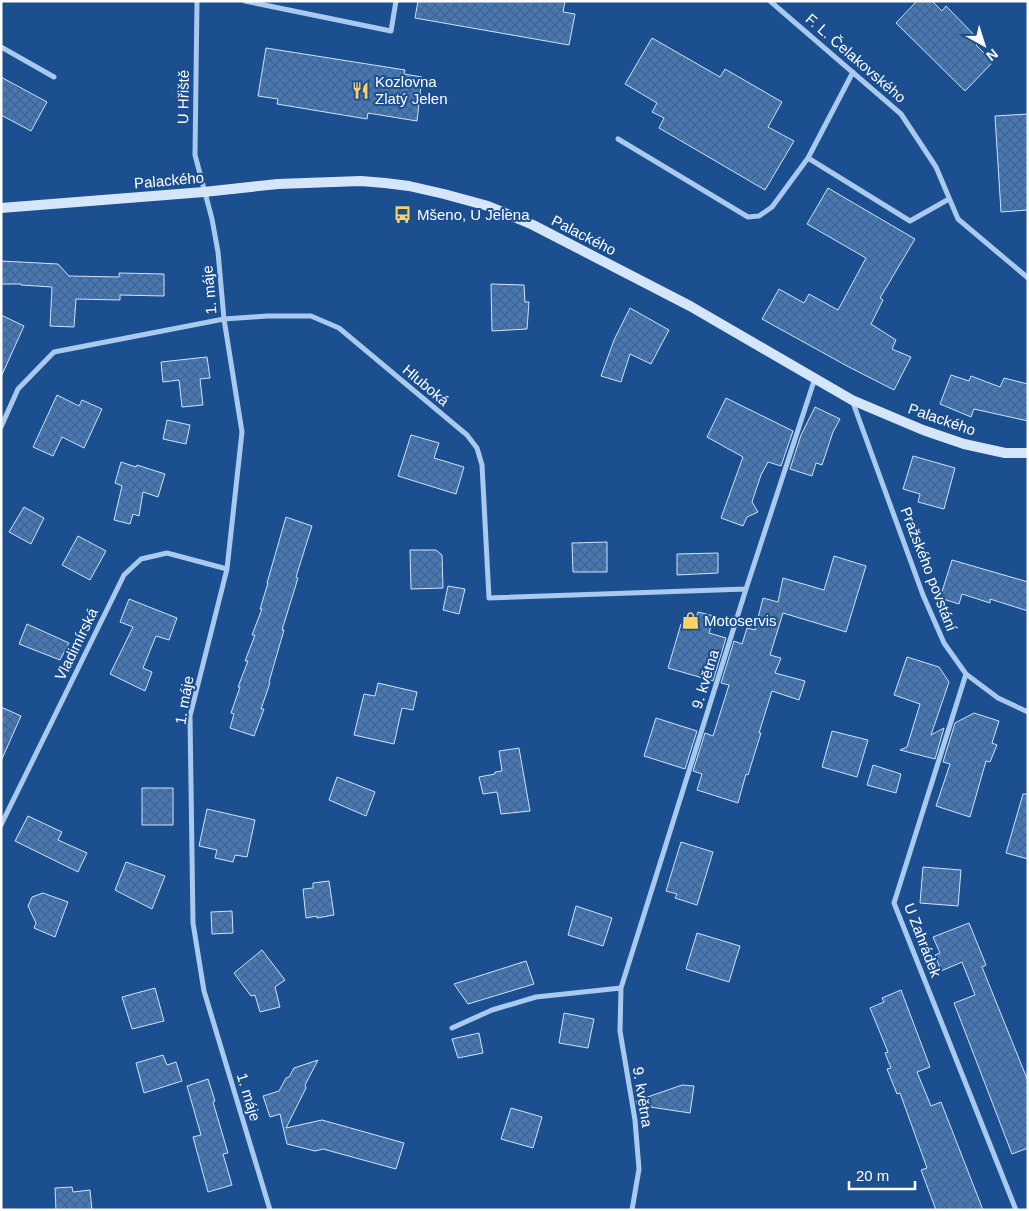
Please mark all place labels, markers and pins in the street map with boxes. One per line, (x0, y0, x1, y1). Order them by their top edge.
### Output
place label: Kozlovna Zlatý Jelen (375, 73, 448, 107)
restaurant icon: Kozlovna Zlatý Jelen (351, 80, 371, 100)
bus stop icon: Mšeno, U Jelena (393, 204, 413, 224)
place label: Mšeno, U Jelena (417, 206, 530, 223)
shop icon: Motoservis (680, 610, 700, 630)
place label: Motoservis (704, 612, 777, 629)

